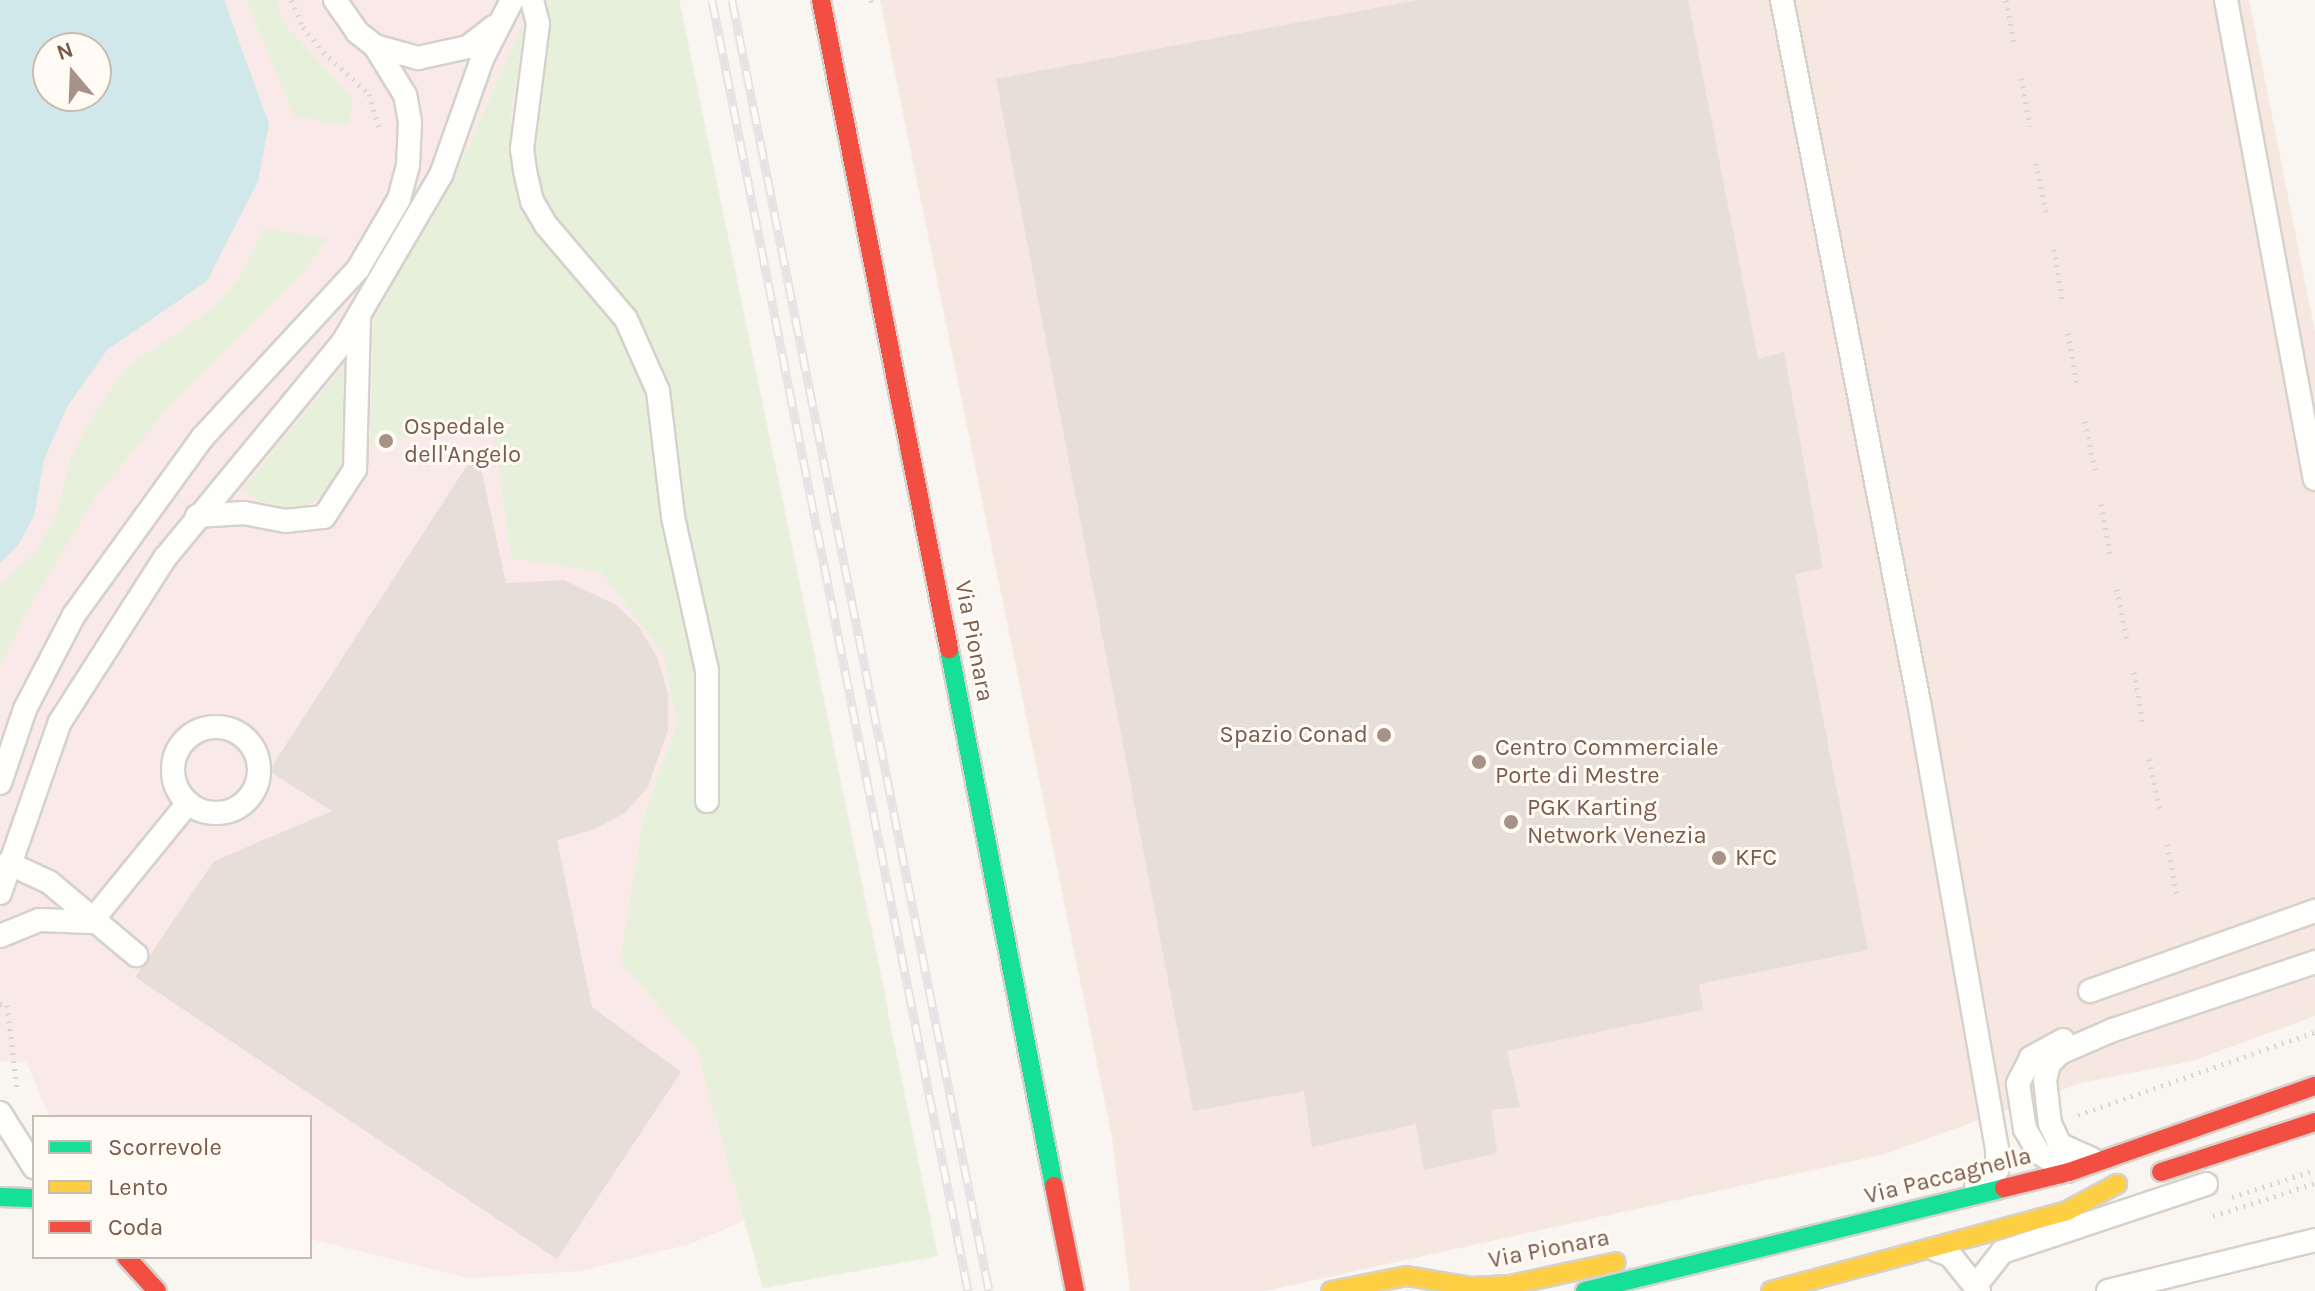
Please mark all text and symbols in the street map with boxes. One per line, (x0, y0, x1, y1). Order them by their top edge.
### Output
north arrow (32, 32, 112, 112)
text: N (53, 36, 77, 66)
place label: Ospedale dell'Angelo (404, 413, 521, 469)
marker: Ospedale dell'Angelo (375, 430, 397, 452)
street label: Via Pionara (948, 578, 1000, 704)
place label: Spazio Conad (1219, 721, 1368, 749)
marker: Spazio Conad (1375, 726, 1393, 744)
place label: Centro Commerciale Porte di Mestre (1495, 734, 1719, 790)
marker: Centro Commerciale Porte di Mestre (1470, 753, 1488, 771)
place label: PGK Karting Network Venezia (1527, 794, 1707, 850)
marker: PGK Karting Network Venezia (1502, 813, 1520, 831)
place label: KFC (1735, 844, 1777, 872)
marker: KFC (1710, 849, 1728, 867)
legend (32, 1115, 312, 1259)
text: Scorrevole (108, 1133, 222, 1161)
street label: Via Paccagnella (1862, 1141, 2034, 1211)
text: Lento (108, 1173, 168, 1201)
text: Coda (108, 1213, 163, 1241)
street label: Via Pionara (1486, 1223, 1612, 1275)

